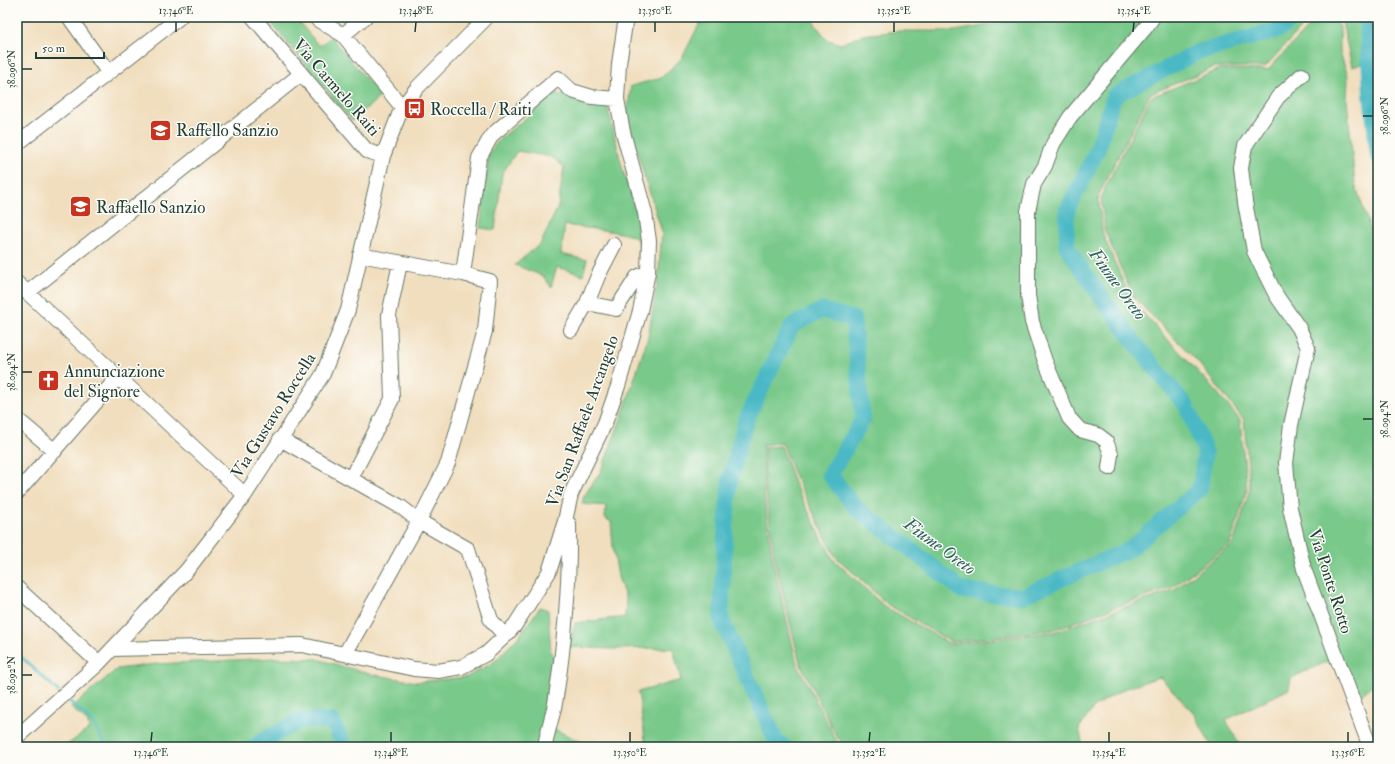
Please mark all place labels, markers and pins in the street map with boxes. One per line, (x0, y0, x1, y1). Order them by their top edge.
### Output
bus stop icon: Roccella / Raiti (401, 96, 427, 122)
place label: Roccella / Raiti (430, 99, 532, 120)
school or university icon: Raffello Sanzio (148, 117, 174, 143)
place label: Raffello Sanzio (176, 120, 278, 141)
school or university icon: Raffaello Sanzio (68, 194, 94, 220)
place label: Raffaello Sanzio (96, 197, 205, 218)
place label: Annunciazione del Signore (63, 361, 165, 402)
church icon: Annunciazione del Signore (35, 368, 61, 394)

